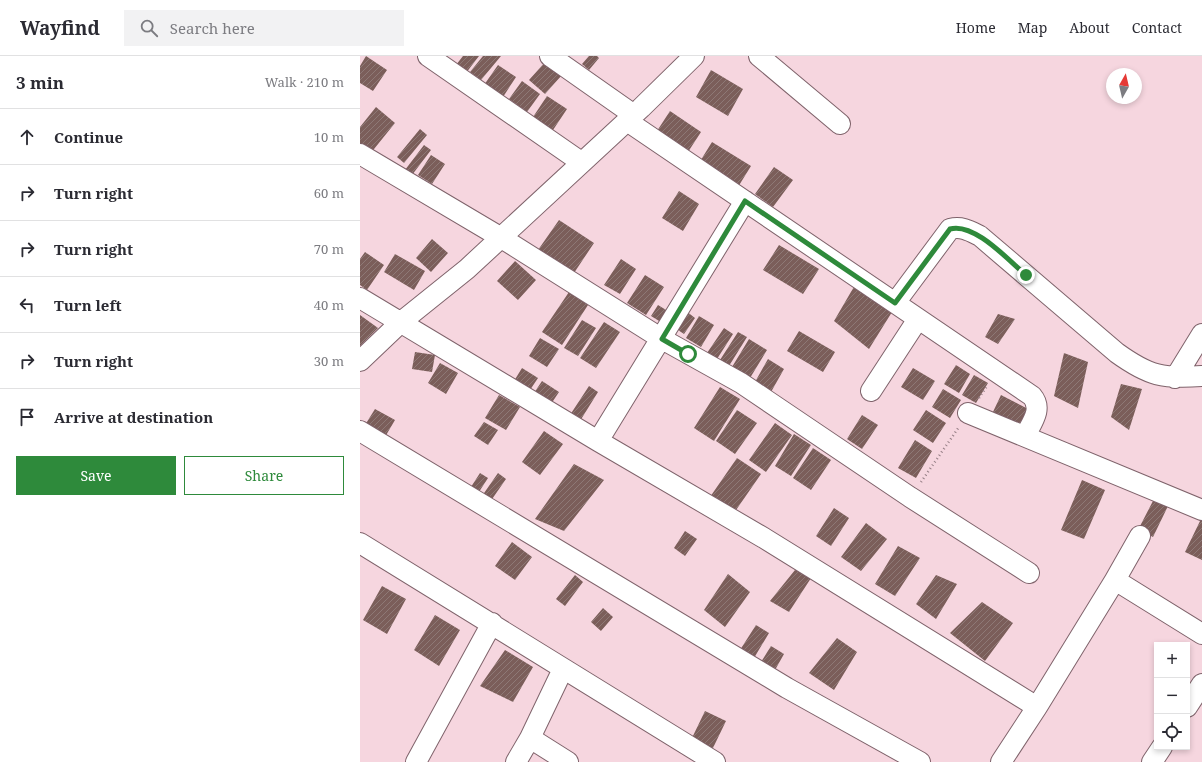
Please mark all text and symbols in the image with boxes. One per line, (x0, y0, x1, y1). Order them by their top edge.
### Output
search box (124, 10, 404, 46)
text: Wayfind (20, 15, 100, 41)
icon: search (138, 17, 160, 39)
text: Search here (170, 18, 255, 38)
text: Home (956, 18, 996, 37)
text: Map (1018, 18, 1047, 37)
text: About (1069, 18, 1110, 37)
text: Contact (1132, 18, 1182, 37)
north arrow (1106, 68, 1142, 104)
text: 3 min (16, 71, 64, 94)
text: Walk · 210 m (265, 73, 344, 91)
icon: ahead (16, 126, 38, 148)
text: Continue (54, 127, 123, 147)
text: 10 m (314, 128, 344, 146)
icon: right (16, 182, 38, 204)
text: Turn right (54, 183, 133, 203)
text: 60 m (314, 184, 344, 202)
icon: right (16, 238, 38, 260)
text: Turn right (54, 239, 133, 259)
text: 70 m (314, 240, 344, 258)
route end (1017, 266, 1035, 284)
icon: left (16, 294, 38, 316)
text: Turn left (54, 295, 122, 315)
text: 40 m (314, 296, 344, 314)
route start (679, 345, 697, 363)
icon: right (16, 350, 38, 372)
text: Turn right (54, 351, 133, 371)
text: 30 m (314, 352, 344, 370)
icon: arrive (16, 406, 38, 428)
text: Arrive at destination (54, 407, 213, 427)
button: Save (16, 456, 176, 495)
button: Share (184, 456, 344, 495)
map controls (1154, 642, 1190, 750)
button: + (1154, 642, 1190, 678)
button: − (1154, 678, 1190, 714)
button: locate (1154, 714, 1190, 750)

